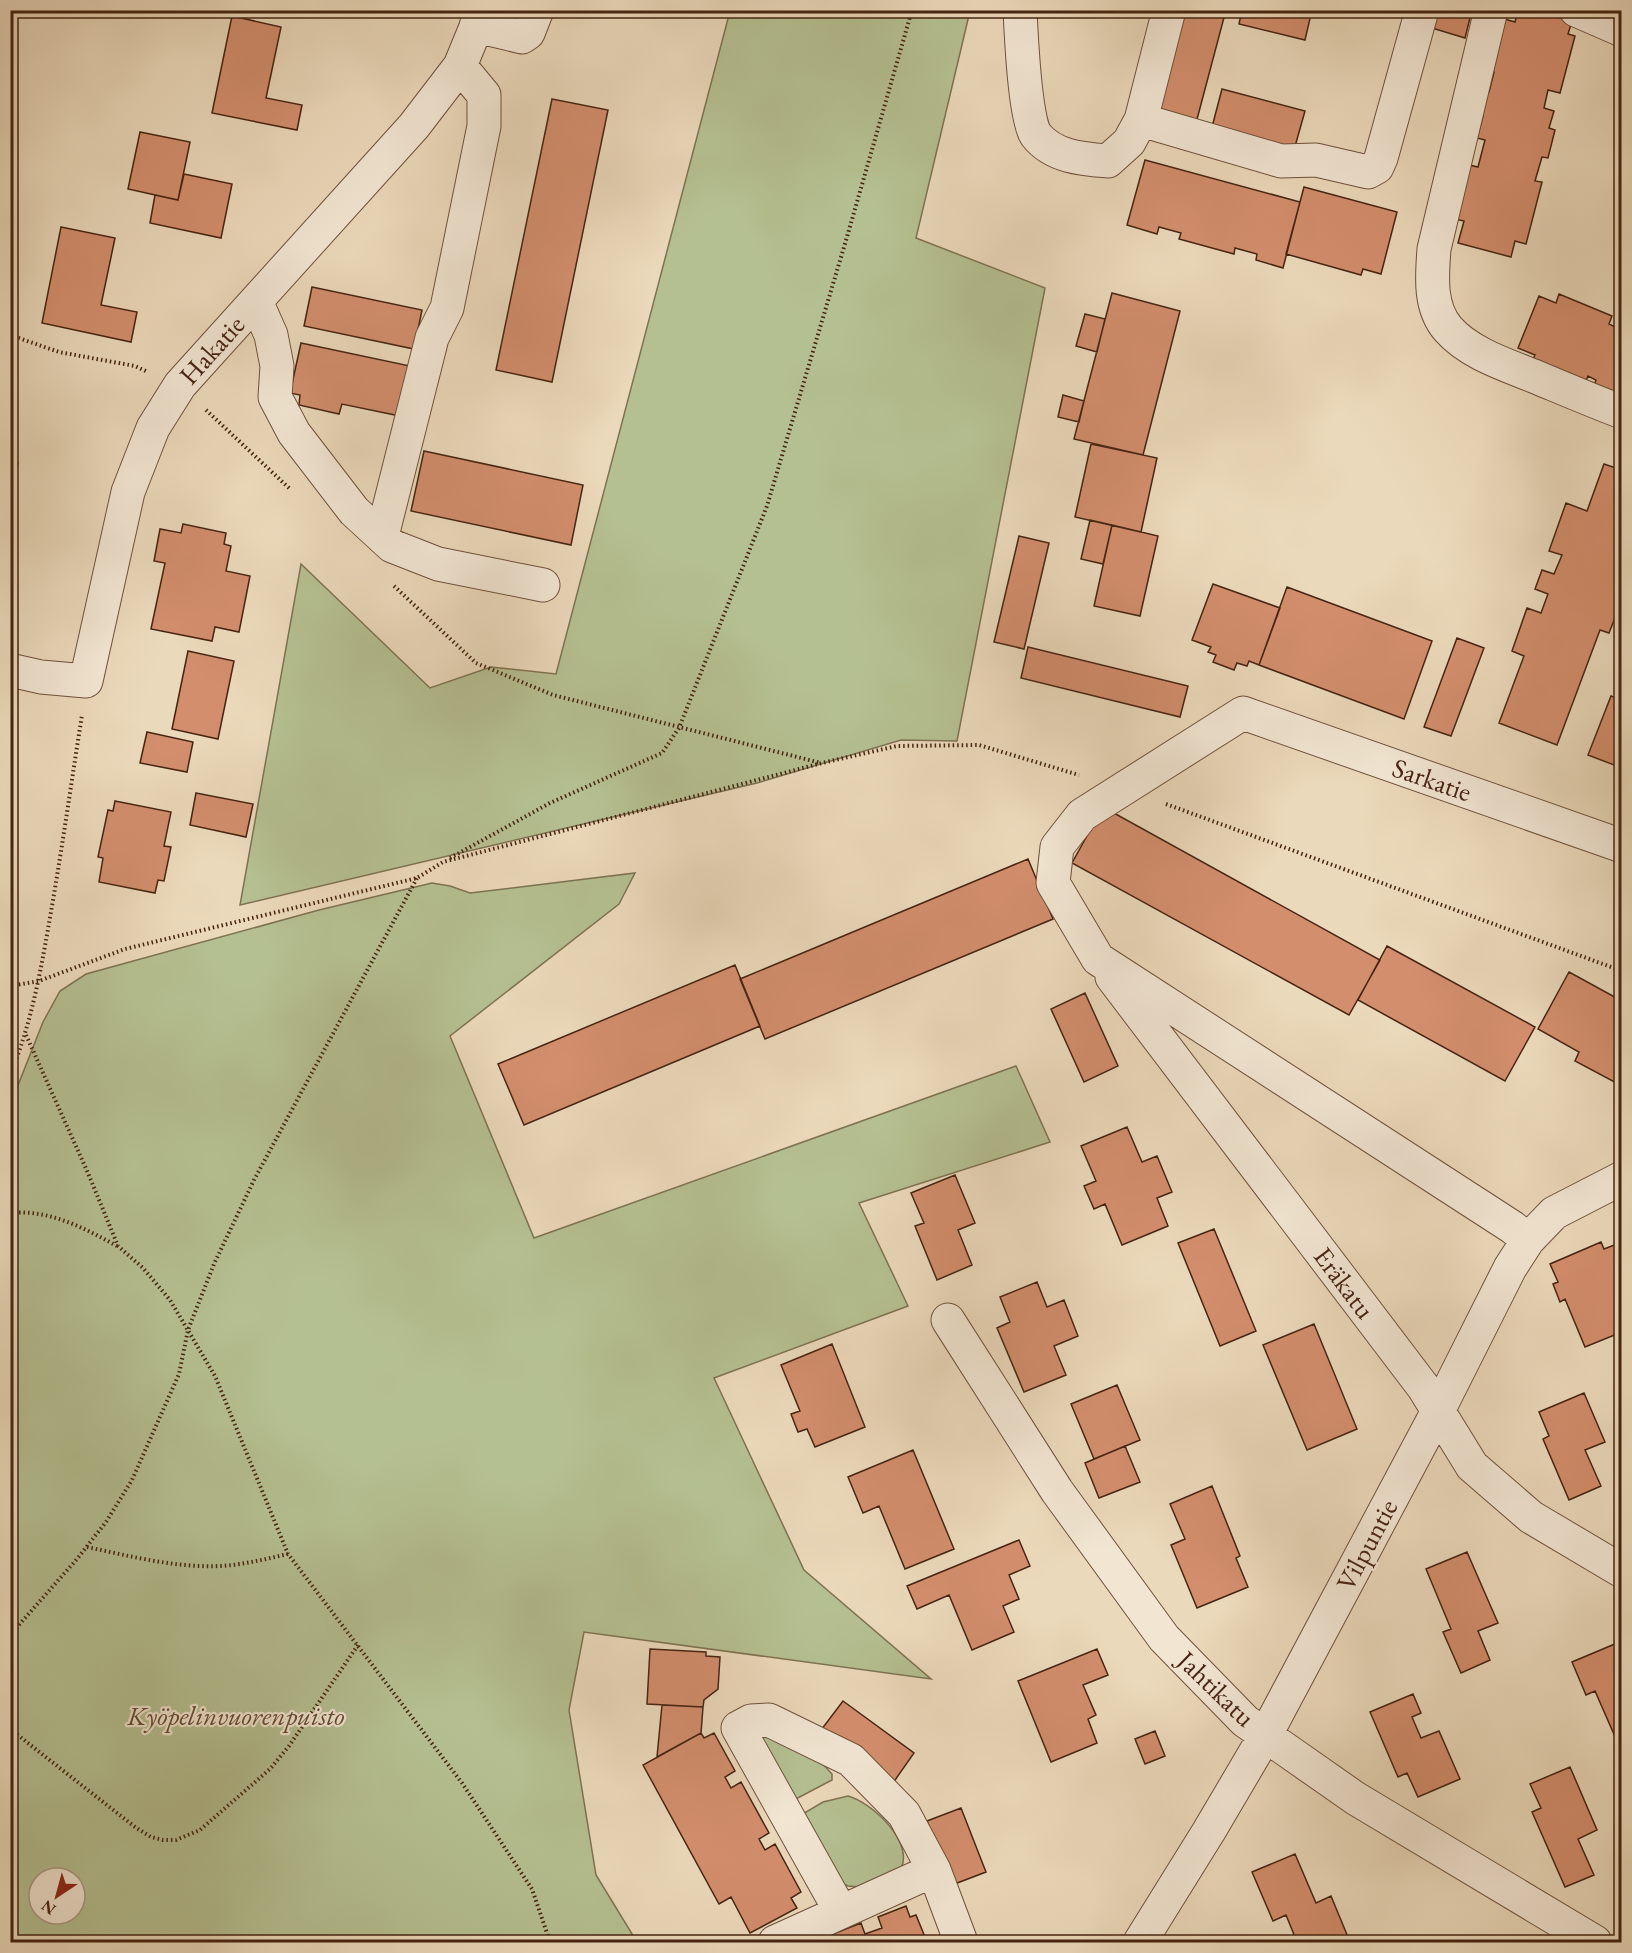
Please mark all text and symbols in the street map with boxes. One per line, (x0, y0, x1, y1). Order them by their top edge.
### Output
street label: Hakatie (171, 308, 252, 392)
street label: Sarkatie (1388, 750, 1476, 809)
street label: Eräkatu (1306, 1240, 1383, 1326)
street label: Vilpuntie (1328, 1493, 1405, 1597)
street label: Jahtikatu (1169, 1642, 1263, 1734)
park label: Kyöpelinvuorenpuisto (126, 1698, 345, 1733)
north arrow (27, 1866, 87, 1926)
text: N (37, 1895, 60, 1920)

